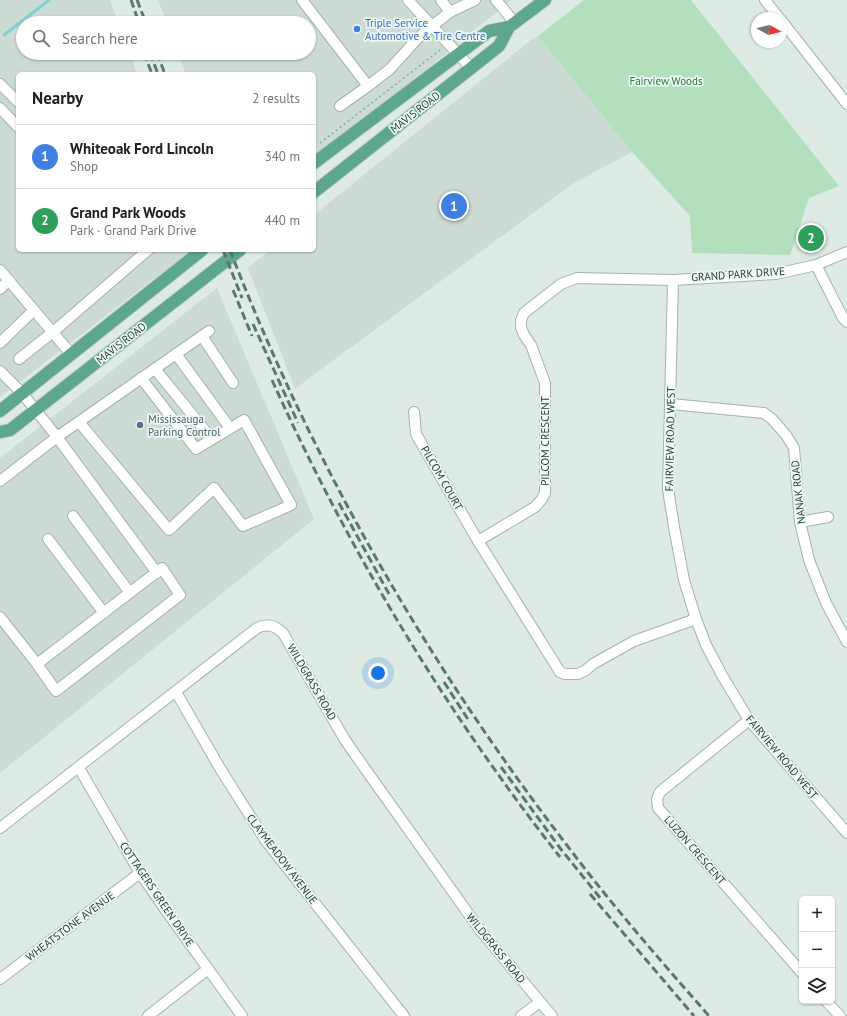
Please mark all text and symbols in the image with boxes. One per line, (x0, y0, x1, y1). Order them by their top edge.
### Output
north arrow (751, 12, 787, 48)
search box (16, 16, 316, 60)
place label: Triple Service Automotive & Tire Centre (365, 16, 486, 43)
marker: Triple Service Automotive & Tire Centre (352, 24, 362, 34)
icon: search (30, 27, 52, 49)
text: Search here (62, 29, 138, 48)
park label: Fairview Woods (629, 74, 703, 88)
text: Nearby (32, 87, 83, 109)
street label: MAVIS ROAD (387, 88, 443, 136)
text: 2 results (252, 90, 300, 107)
text: Whiteoak Ford Lincoln (70, 139, 214, 158)
text: 1 (41, 148, 49, 165)
text: 340 m (265, 148, 300, 165)
text: Shop (70, 158, 98, 175)
pin: 1 (441, 191, 467, 221)
text: Grand Park Woods (70, 203, 186, 222)
text: 2 (41, 212, 49, 229)
text: 440 m (265, 212, 300, 229)
text: Park · Grand Park Drive (70, 222, 196, 239)
pin: 2 (798, 223, 824, 253)
street label: GRAND PARK DRIVE (691, 264, 785, 284)
street label: MAVIS ROAD (93, 319, 149, 367)
street label: FAIRVIEW ROAD WEST (662, 386, 678, 492)
street label: PILCOM CRESCENT (538, 396, 552, 486)
place label: Mississauga Parking Control (148, 412, 221, 439)
marker: Mississauga Parking Control (135, 420, 145, 430)
street label: PILCOM COURT (418, 443, 466, 513)
street label: NANAK ROAD (788, 459, 808, 525)
street label: WILDGRASS ROAD (284, 641, 340, 723)
your location (368, 663, 388, 683)
street label: FAIRVIEW ROAD WEST (743, 712, 821, 802)
street label: CLAYMEADOW AVENUE (243, 811, 321, 907)
street label: LUZON CRESCENT (661, 813, 729, 887)
street label: COTTAGERS GREEN DRIVE (117, 839, 197, 949)
street label: WHEATSTONE AVENUE (23, 888, 117, 964)
map controls (799, 896, 835, 1004)
button: + (799, 896, 835, 932)
street label: WILDGRASS ROAD (463, 910, 529, 986)
button: − (799, 932, 835, 968)
button: layers (799, 968, 835, 1004)

